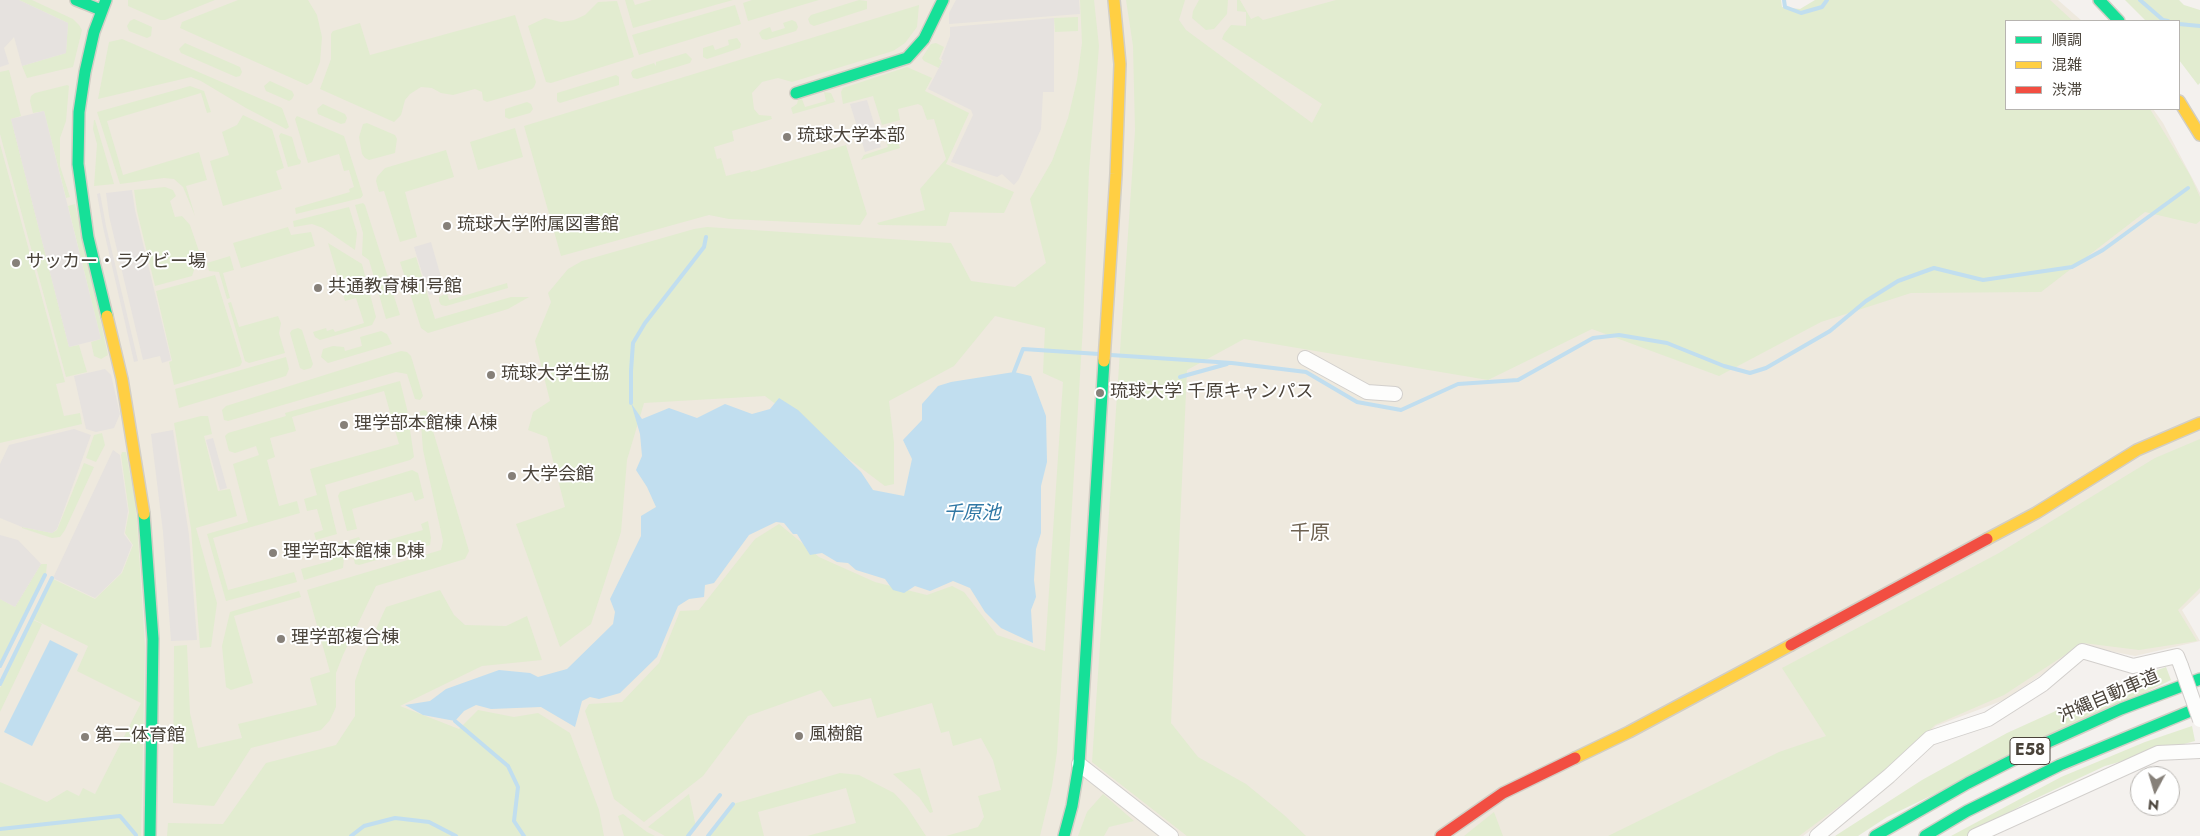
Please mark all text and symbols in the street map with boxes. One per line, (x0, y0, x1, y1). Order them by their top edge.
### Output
legend (2005, 20, 2180, 110)
text: 順調 (2052, 29, 2082, 51)
text: 混雑 (2052, 54, 2082, 76)
text: 渋滞 (2052, 79, 2082, 101)
place label: 琉球大学本部 (797, 126, 905, 148)
marker: 琉球大学本部 (781, 131, 793, 143)
place label: 琉球大学附属図書館 (457, 215, 619, 237)
marker: 琉球大学附属図書館 (441, 220, 453, 232)
place label: サッカー・ラグビー場 (26, 252, 206, 274)
marker: サッカー・ラグビー場 (10, 257, 22, 269)
place label: 共通教育棟1号館 (328, 277, 462, 299)
marker: 共通教育棟1号館 (312, 282, 324, 294)
place label: 琉球大学生協 (501, 364, 609, 386)
marker: 琉球大学生協 (485, 369, 497, 381)
place label: 琉球大学 千原キャンパス (1110, 382, 1313, 404)
marker: 琉球大学 千原キャンパス (1094, 387, 1106, 399)
place label: 理学部本館棟 A棟 (354, 414, 497, 436)
marker: 理学部本館棟 A棟 (338, 419, 350, 431)
place label: 大学会館 (522, 465, 594, 487)
marker: 大学会館 (506, 470, 518, 482)
water label: 千原池 (944, 503, 1000, 525)
district label: 千原 (1290, 522, 1330, 546)
place label: 理学部本館棟 B棟 (283, 542, 424, 564)
marker: 理学部本館棟 B棟 (267, 547, 279, 559)
place label: 理学部複合棟 (291, 628, 399, 650)
marker: 理学部複合棟 (275, 633, 287, 645)
street label: 沖縄自動車道 (2055, 666, 2163, 728)
place label: 風樹館 (809, 725, 863, 747)
place label: 第二体育館 (95, 726, 185, 748)
marker: 風樹館 (793, 730, 805, 742)
marker: 第二体育館 (79, 731, 91, 743)
road number: E58 (2010, 738, 2050, 764)
north arrow (2130, 766, 2180, 816)
text: N (2147, 794, 2160, 815)

